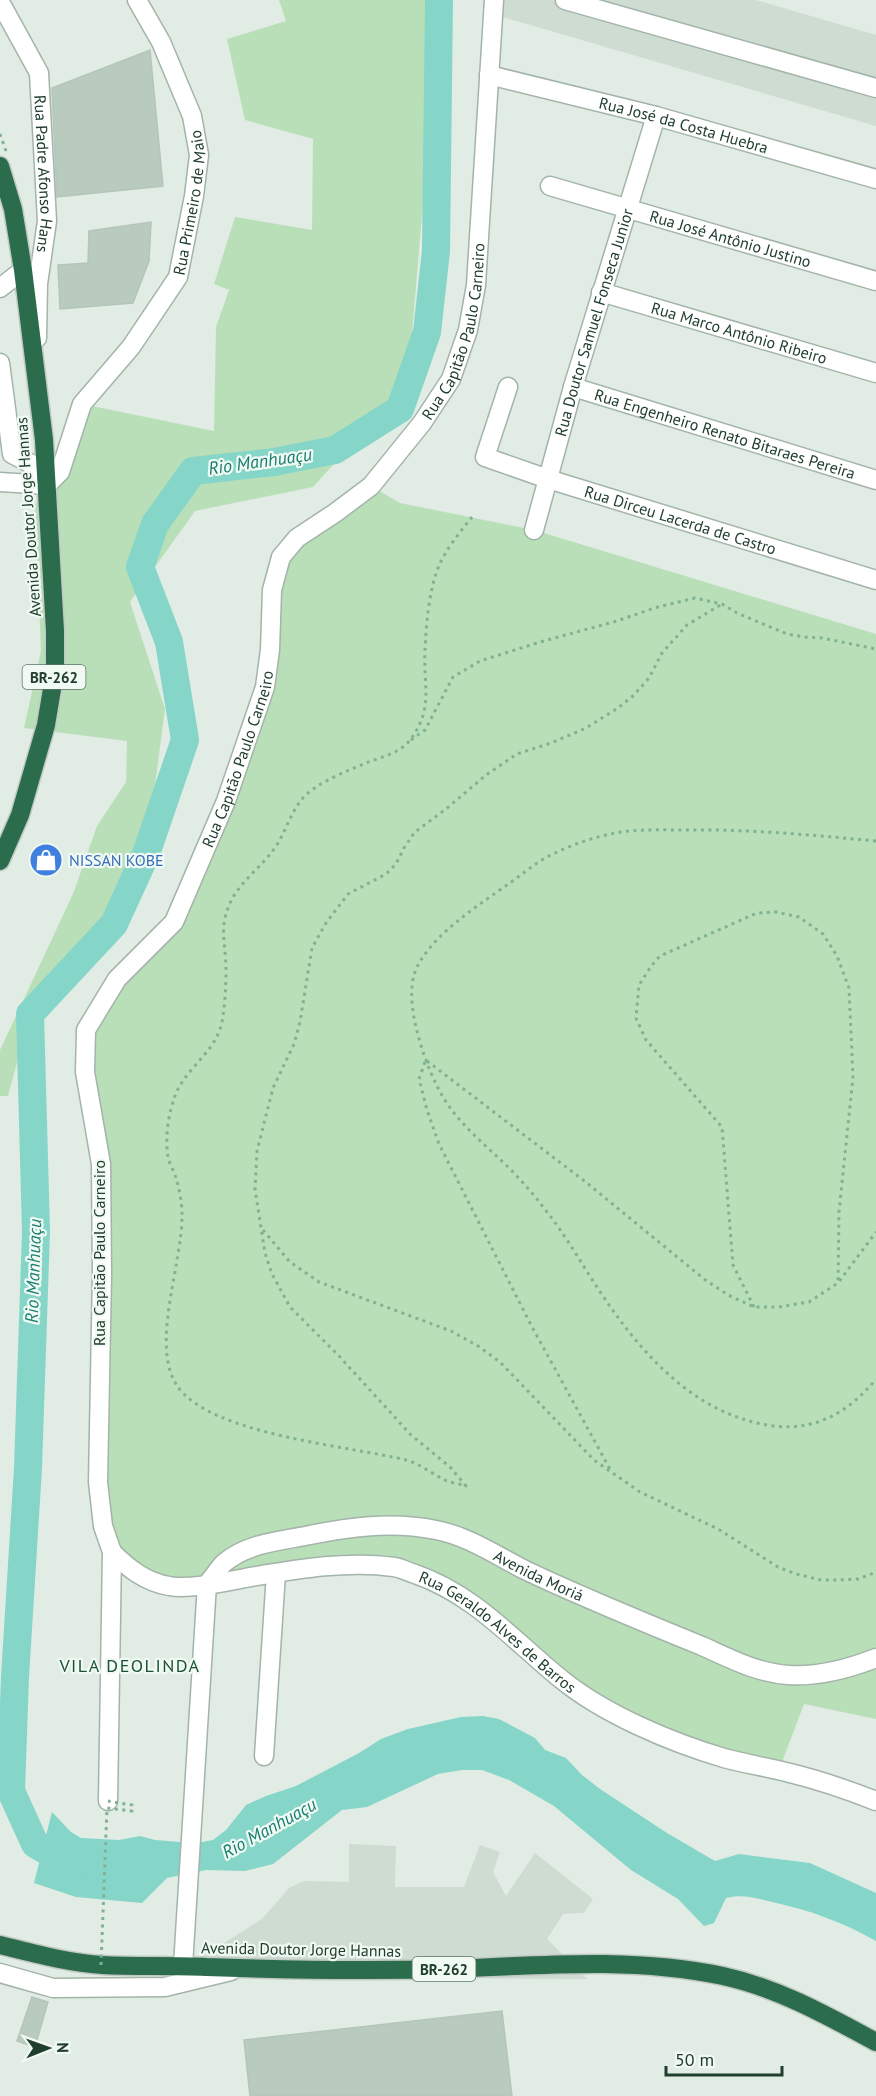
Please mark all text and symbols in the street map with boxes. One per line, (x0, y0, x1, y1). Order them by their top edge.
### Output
street label: Rua José da Costa Huebra (597, 92, 771, 158)
street label: Rua Padre Afonso Hans (30, 94, 57, 254)
street label: Rua Primeiro de Maio (169, 129, 209, 277)
street label: Rua Doutor Samuel Fonseca Junior (550, 206, 637, 438)
street label: Rua José Antônio Justino (647, 206, 814, 272)
street label: Rua Capitão Paulo Carneiro (417, 242, 489, 423)
street label: Rua Marco Antônio Ribeiro (649, 297, 829, 368)
street label: Rua Engenheiro Renato Bitaraes Pereira (592, 384, 858, 483)
street label: Avenida Doutor Jorge Hannas (11, 416, 45, 617)
water label: Rio Manhuaçu (207, 442, 313, 480)
street label: Rua Dirceu Lacerda de Castro (582, 481, 779, 559)
road number: BR-262 (22, 665, 86, 689)
street label: Rua Capitão Paulo Carneiro (197, 669, 277, 850)
shop icon: NISSAN KOBE (28, 842, 64, 878)
place label: NISSAN KOBE (69, 850, 164, 870)
street label: Rua Capitão Paulo Carneiro (89, 1160, 109, 1346)
water label: Rio Manhuaçu (20, 1218, 46, 1324)
street label: Avenida Moriá (490, 1545, 587, 1605)
street label: Rua Geraldo Alves de Barros (416, 1566, 580, 1697)
district label: VILA DEOLINDA (58, 1654, 201, 1677)
water label: Rio Manhuaçu (218, 1793, 320, 1863)
street label: Avenida Doutor Jorge Hannas (201, 1937, 401, 1961)
road number: BR-262 (412, 1957, 476, 1981)
north arrow (18, 2018, 78, 2078)
scale bar (666, 2039, 782, 2077)
text: N (53, 2042, 73, 2053)
text: 50 m (675, 2048, 714, 2071)

